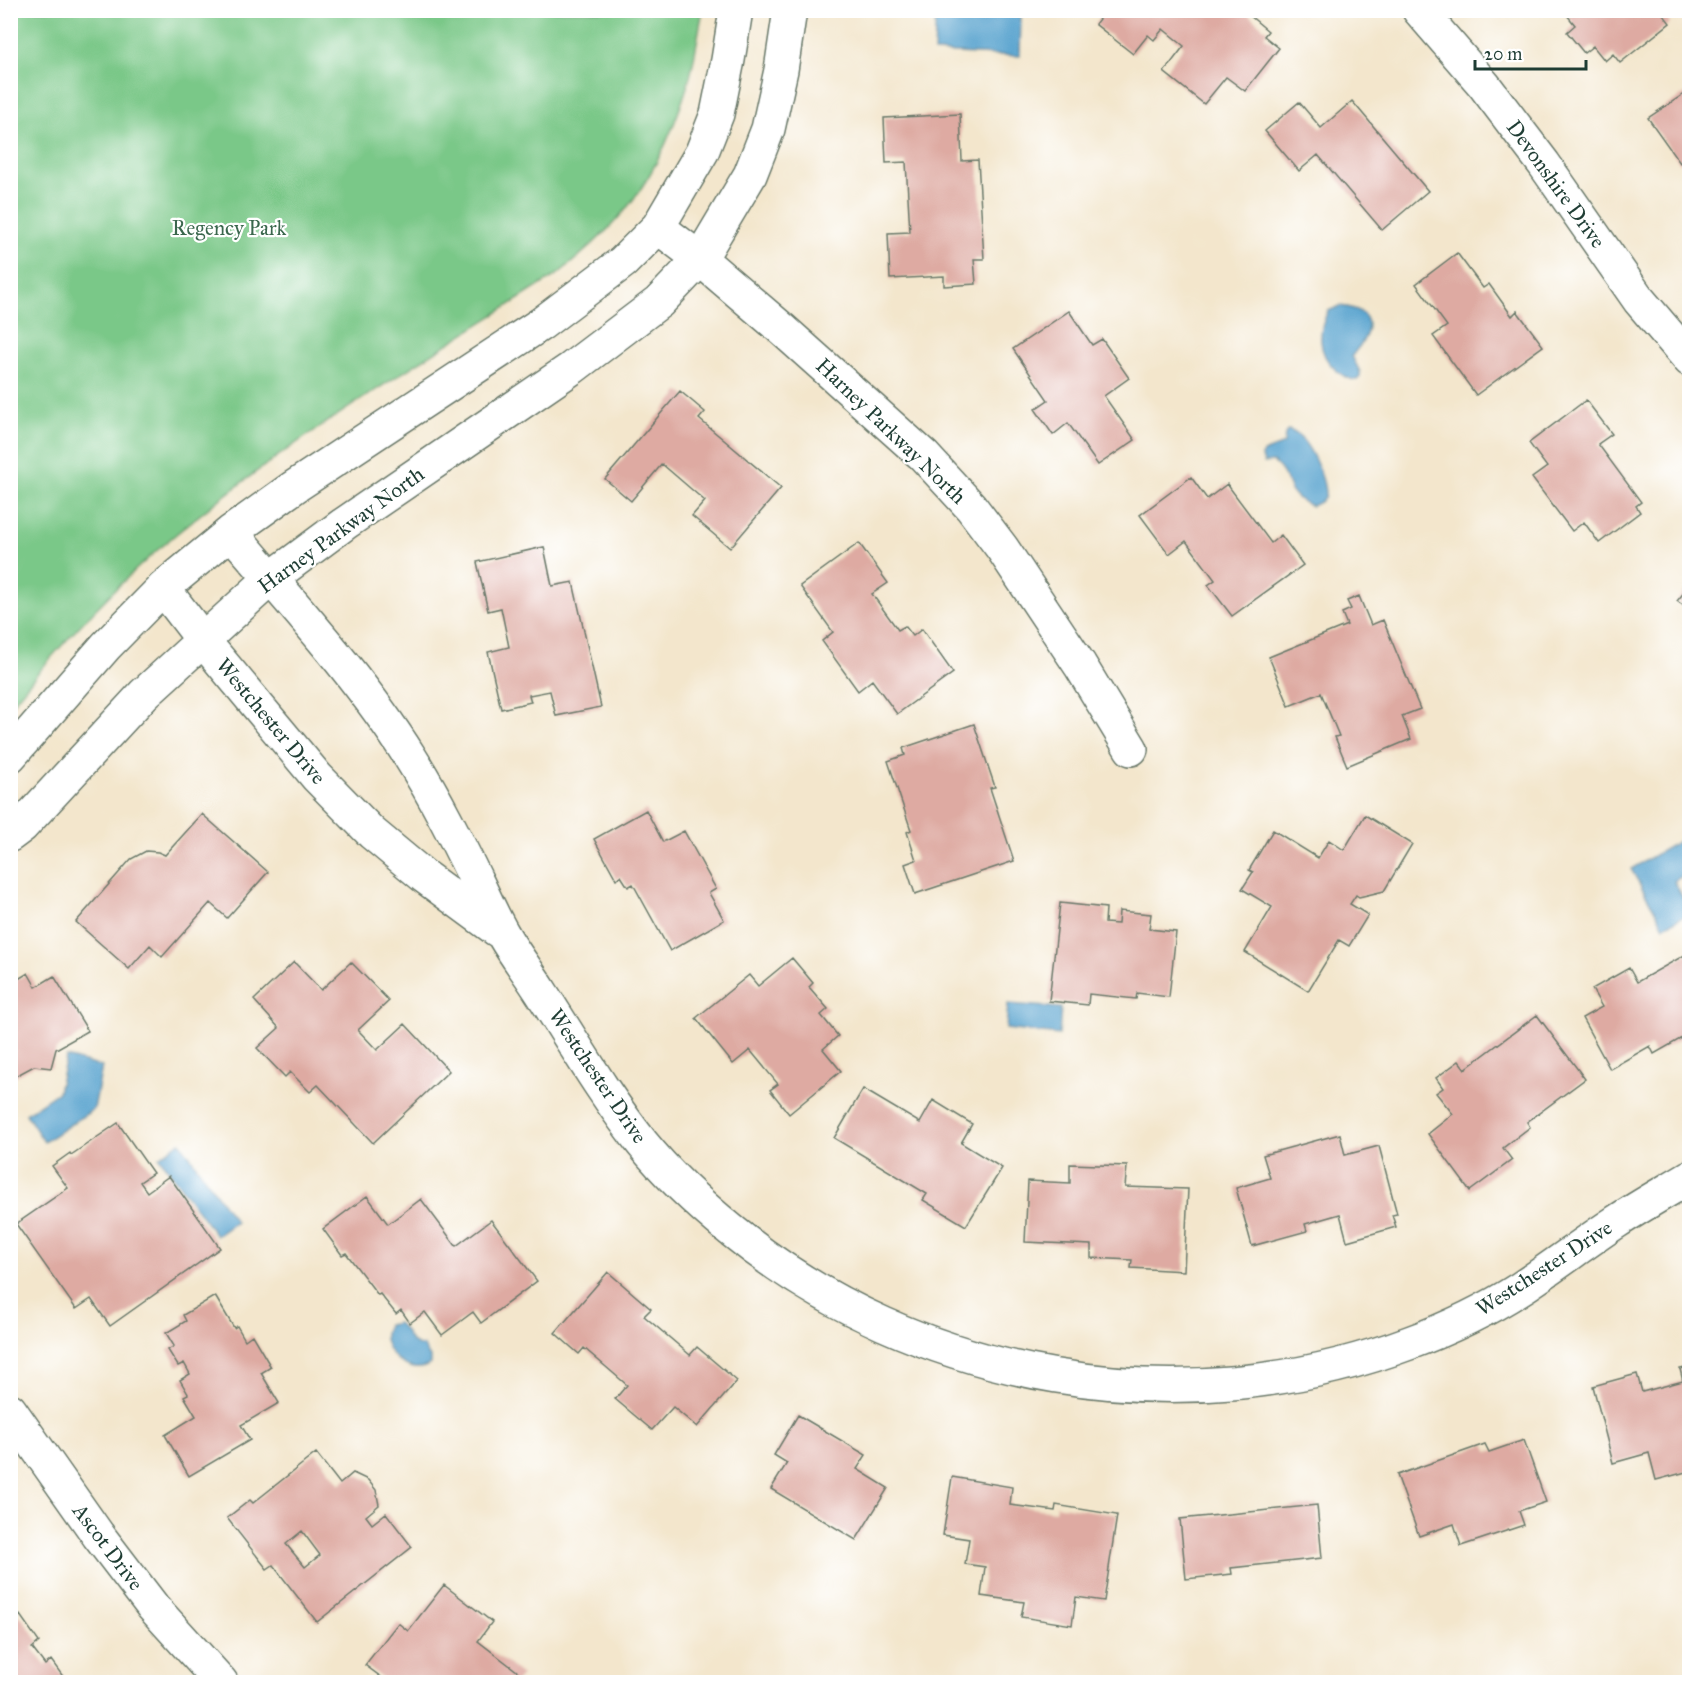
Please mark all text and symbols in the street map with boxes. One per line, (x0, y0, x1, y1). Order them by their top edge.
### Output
scale bar (1475, 33, 1586, 71)
text: 20 m (1484, 43, 1522, 65)
street label: Devonshire Drive (1501, 115, 1611, 253)
park label: Regency Park (172, 215, 286, 241)
street label: Harney Parkway North (810, 353, 972, 510)
street label: Harney Parkway North (253, 461, 429, 599)
street label: Westchester Drive (211, 653, 332, 790)
street label: Westchester Drive (543, 1004, 653, 1149)
street label: Westchester Drive (1471, 1214, 1617, 1322)
street label: Ascot Drive (66, 1498, 149, 1596)

